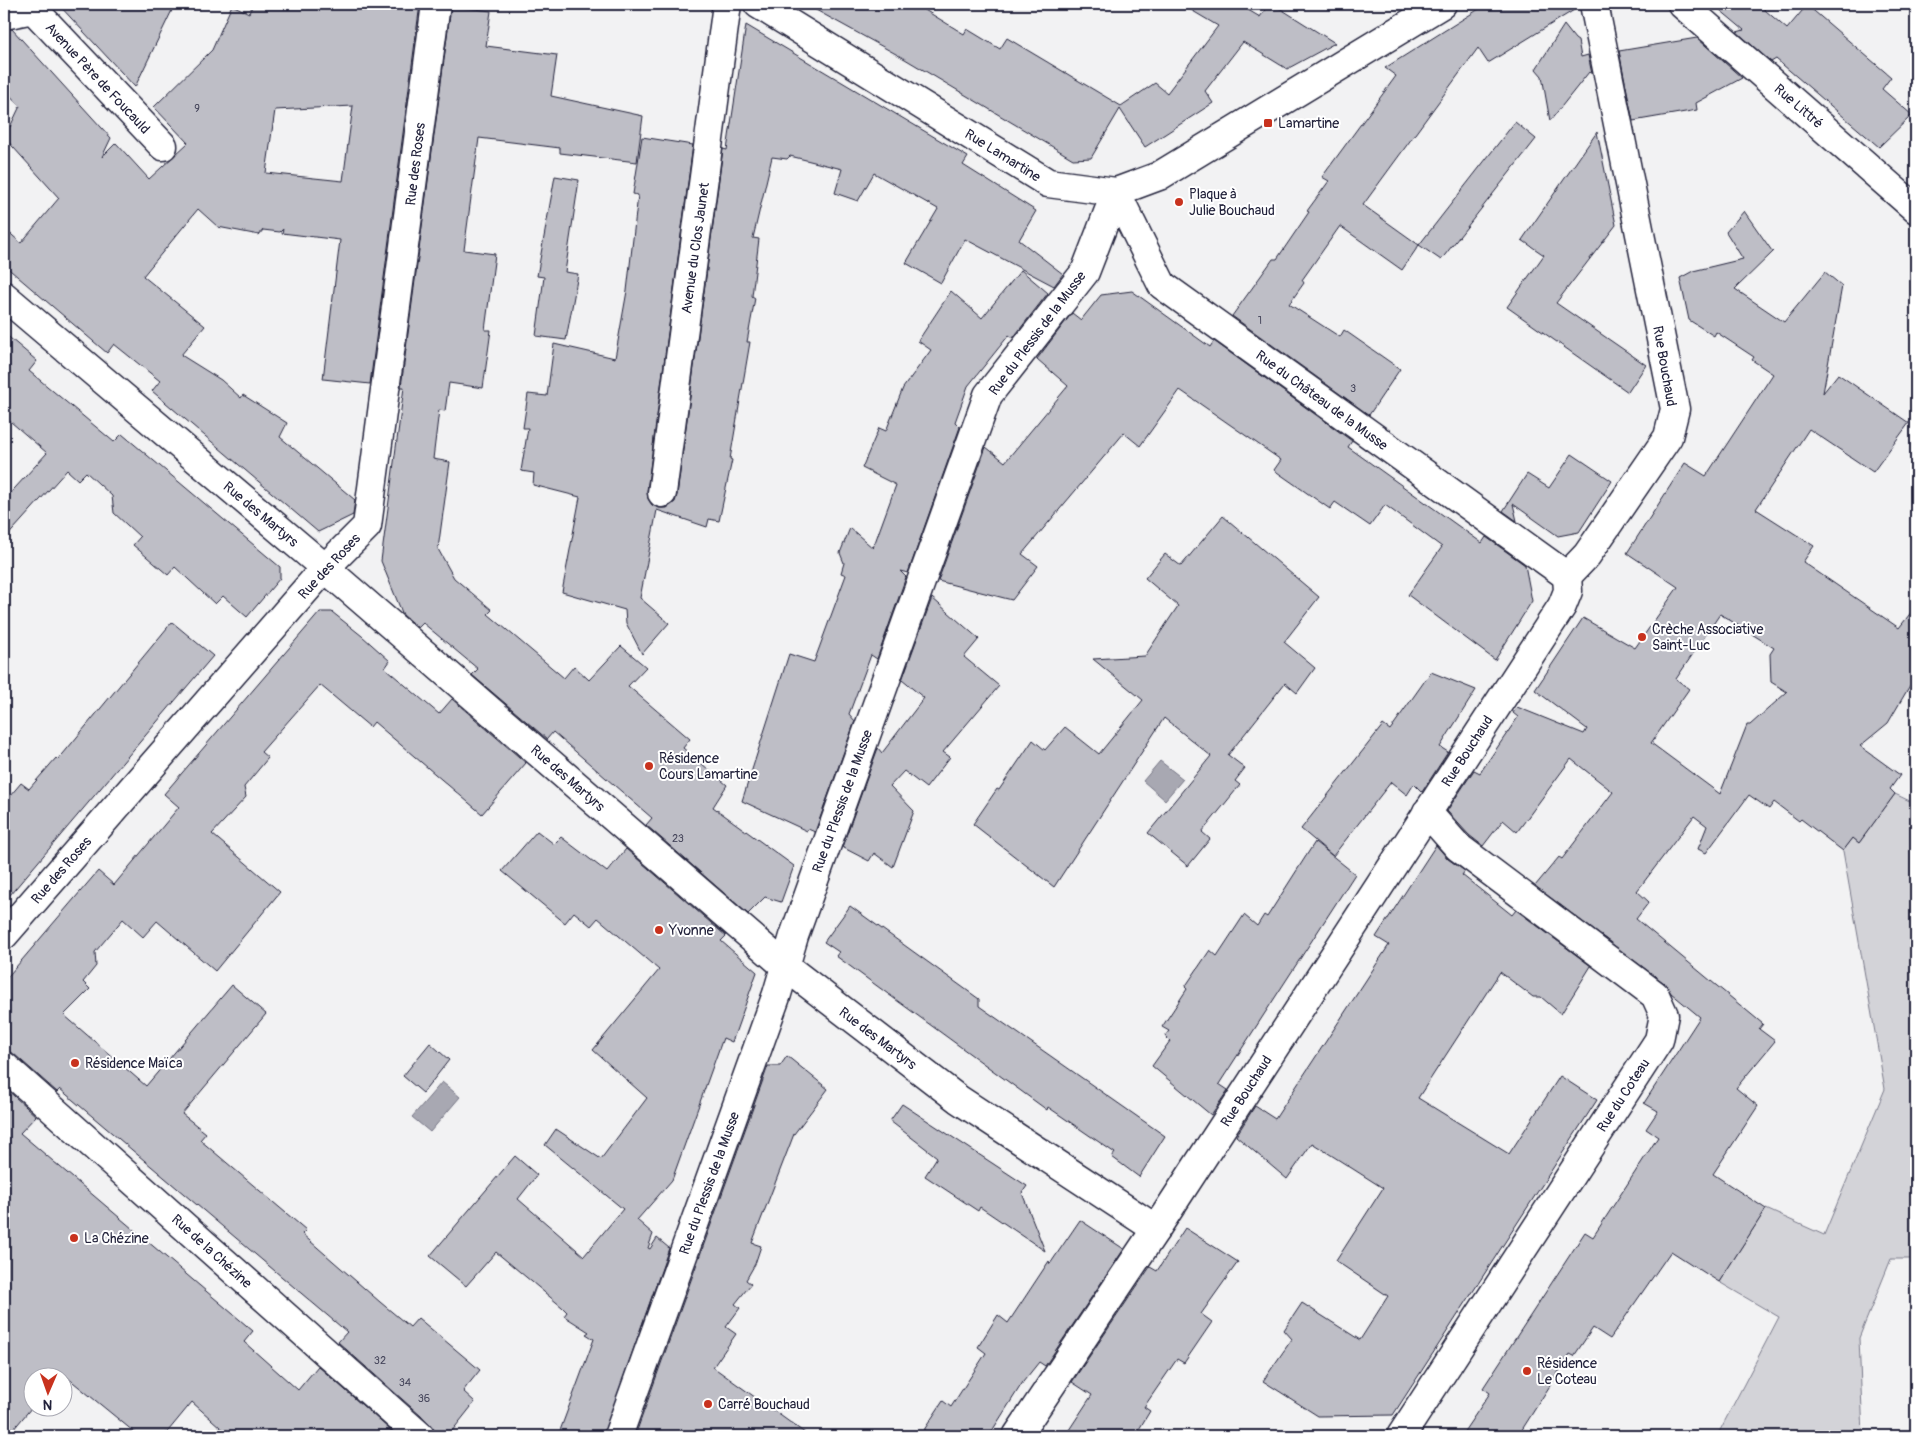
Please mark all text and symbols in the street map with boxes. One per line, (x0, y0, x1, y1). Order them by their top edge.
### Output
street label: Avenue Père de Foucauld (42, 19, 154, 138)
street label: Rue Littré (1771, 81, 1827, 132)
house number: 9 (194, 102, 200, 115)
place label: Lamartine (1278, 115, 1339, 132)
marker: Lamartine (1262, 117, 1274, 129)
street label: Rue des Roses (402, 121, 429, 206)
street label: Rue Lamartine (962, 125, 1044, 186)
street label: Avenue du Clos Jaunet (678, 181, 713, 315)
place label: Plaque à Julie Bouchaud (1189, 186, 1275, 219)
marker: Plaque à Julie Bouchaud (1173, 196, 1185, 208)
street label: Rue du Plessis de la Musse (985, 268, 1090, 399)
house number: 1 (1258, 314, 1262, 327)
street label: Rue Bouchaud (1649, 325, 1680, 408)
street label: Rue du Château de la Musse (1252, 347, 1391, 454)
house number: 3 (1350, 382, 1356, 395)
street label: Rue des Martyrs (220, 478, 302, 551)
street label: Rue des Roses (295, 530, 365, 603)
place label: Crèche Associative Saint-Luc (1652, 621, 1763, 654)
marker: Crèche Associative Saint-Luc (1636, 631, 1648, 643)
street label: Rue Bouchaud (1438, 712, 1497, 790)
street label: Rue du Plessis de la Musse (809, 727, 876, 875)
street label: Rue des Martyrs (527, 742, 609, 816)
place label: Résidence Cours Lamartine (659, 750, 758, 783)
marker: Résidence Cours Lamartine (643, 760, 655, 772)
house number: 23 (672, 832, 684, 845)
street label: Rue des Roses (28, 833, 96, 907)
place label: Yvonne (668, 922, 714, 939)
marker: Yvonne (653, 924, 665, 936)
street label: Rue des Martyrs (836, 1004, 920, 1074)
street label: Rue Bouchaud (1217, 1052, 1276, 1130)
place label: Résidence Maïca (85, 1055, 183, 1072)
street label: Rue du Coteau (1593, 1055, 1653, 1135)
marker: Résidence Maïca (69, 1057, 81, 1069)
street label: Rue du Plessis de la Musse (676, 1109, 743, 1257)
street label: Rue de la Chézine (168, 1211, 255, 1292)
place label: La Chézine (84, 1230, 149, 1247)
marker: La Chézine (68, 1232, 80, 1244)
house number: 32 (374, 1354, 386, 1367)
place label: Résidence Le Coteau (1537, 1355, 1597, 1388)
marker: Résidence Le Coteau (1521, 1365, 1533, 1377)
north arrow (22, 1368, 72, 1418)
house number: 34 (399, 1376, 412, 1389)
house number: 36 (418, 1392, 430, 1405)
text: N (43, 1396, 53, 1413)
place label: Carré Bouchaud (718, 1396, 810, 1413)
marker: Carré Bouchaud (702, 1398, 714, 1410)

